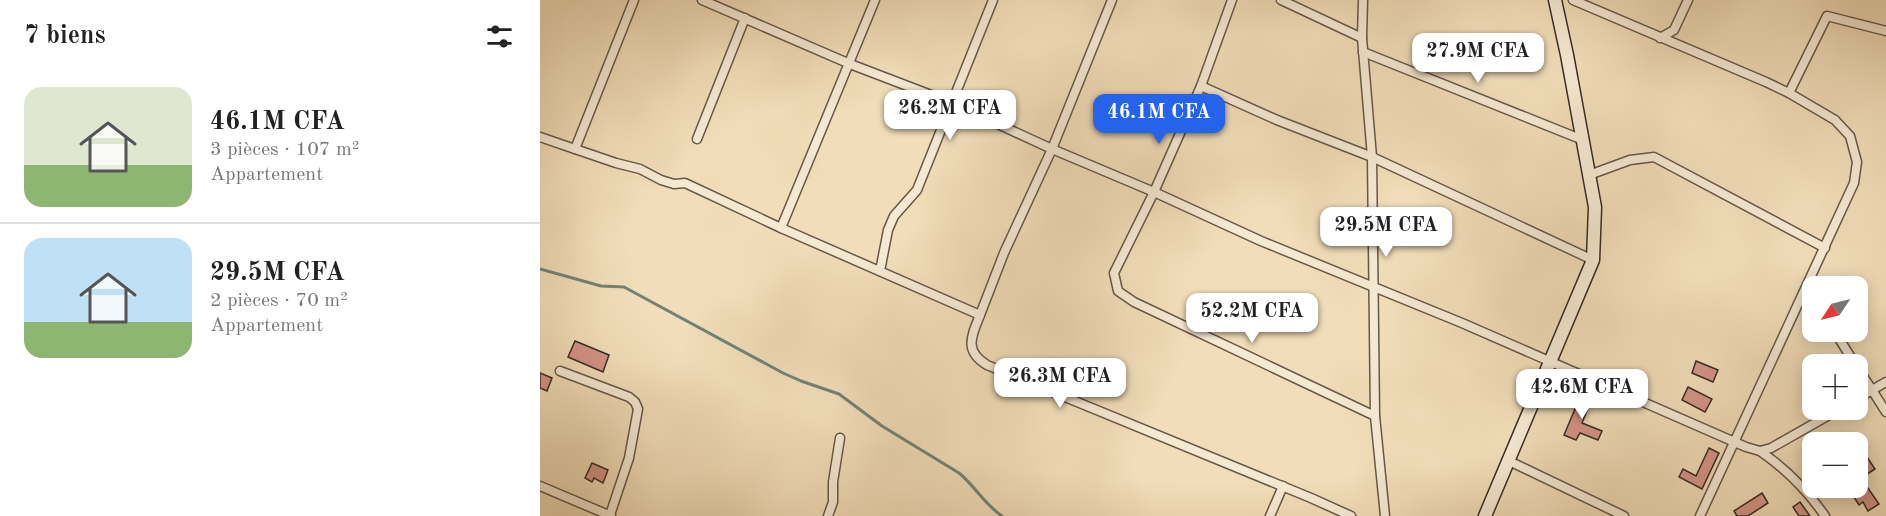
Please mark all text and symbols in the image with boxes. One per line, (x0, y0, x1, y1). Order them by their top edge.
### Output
icon: filters (483, 20, 516, 53)
text: 7 biens (24, 23, 106, 49)
pin: 27.9M CFA (1409, 33, 1547, 84)
text: 27.9M CFA (1426, 42, 1530, 62)
pin: 26.2M CFA (881, 90, 1019, 141)
pin: 46.1M CFA (1090, 94, 1228, 145)
text: 26.2M CFA (898, 99, 1002, 119)
text: 46.1M CFA (1107, 103, 1211, 123)
text: 46.1M CFA (210, 109, 345, 135)
icon: home (72, 111, 144, 183)
text: 3 pièces · 107 m² (210, 140, 359, 160)
text: Appartement (210, 165, 323, 185)
pin: 29.5M CFA (1317, 207, 1455, 258)
text: 29.5M CFA (1334, 216, 1438, 236)
text: 29.5M CFA (210, 260, 345, 286)
icon: home (72, 262, 144, 334)
north arrow (1802, 276, 1868, 342)
map controls (1802, 276, 1868, 498)
text: 2 pièces · 70 m² (210, 291, 348, 311)
pin: 52.2M CFA (1183, 293, 1321, 344)
text: 52.2M CFA (1200, 302, 1304, 322)
text: Appartement (210, 316, 323, 336)
button: + (1802, 354, 1868, 420)
pin: 26.3M CFA (991, 358, 1129, 409)
text: 26.3M CFA (1008, 367, 1112, 387)
pin: 42.6M CFA (1513, 369, 1651, 420)
text: 42.6M CFA (1530, 378, 1634, 398)
button: − (1802, 432, 1868, 498)

